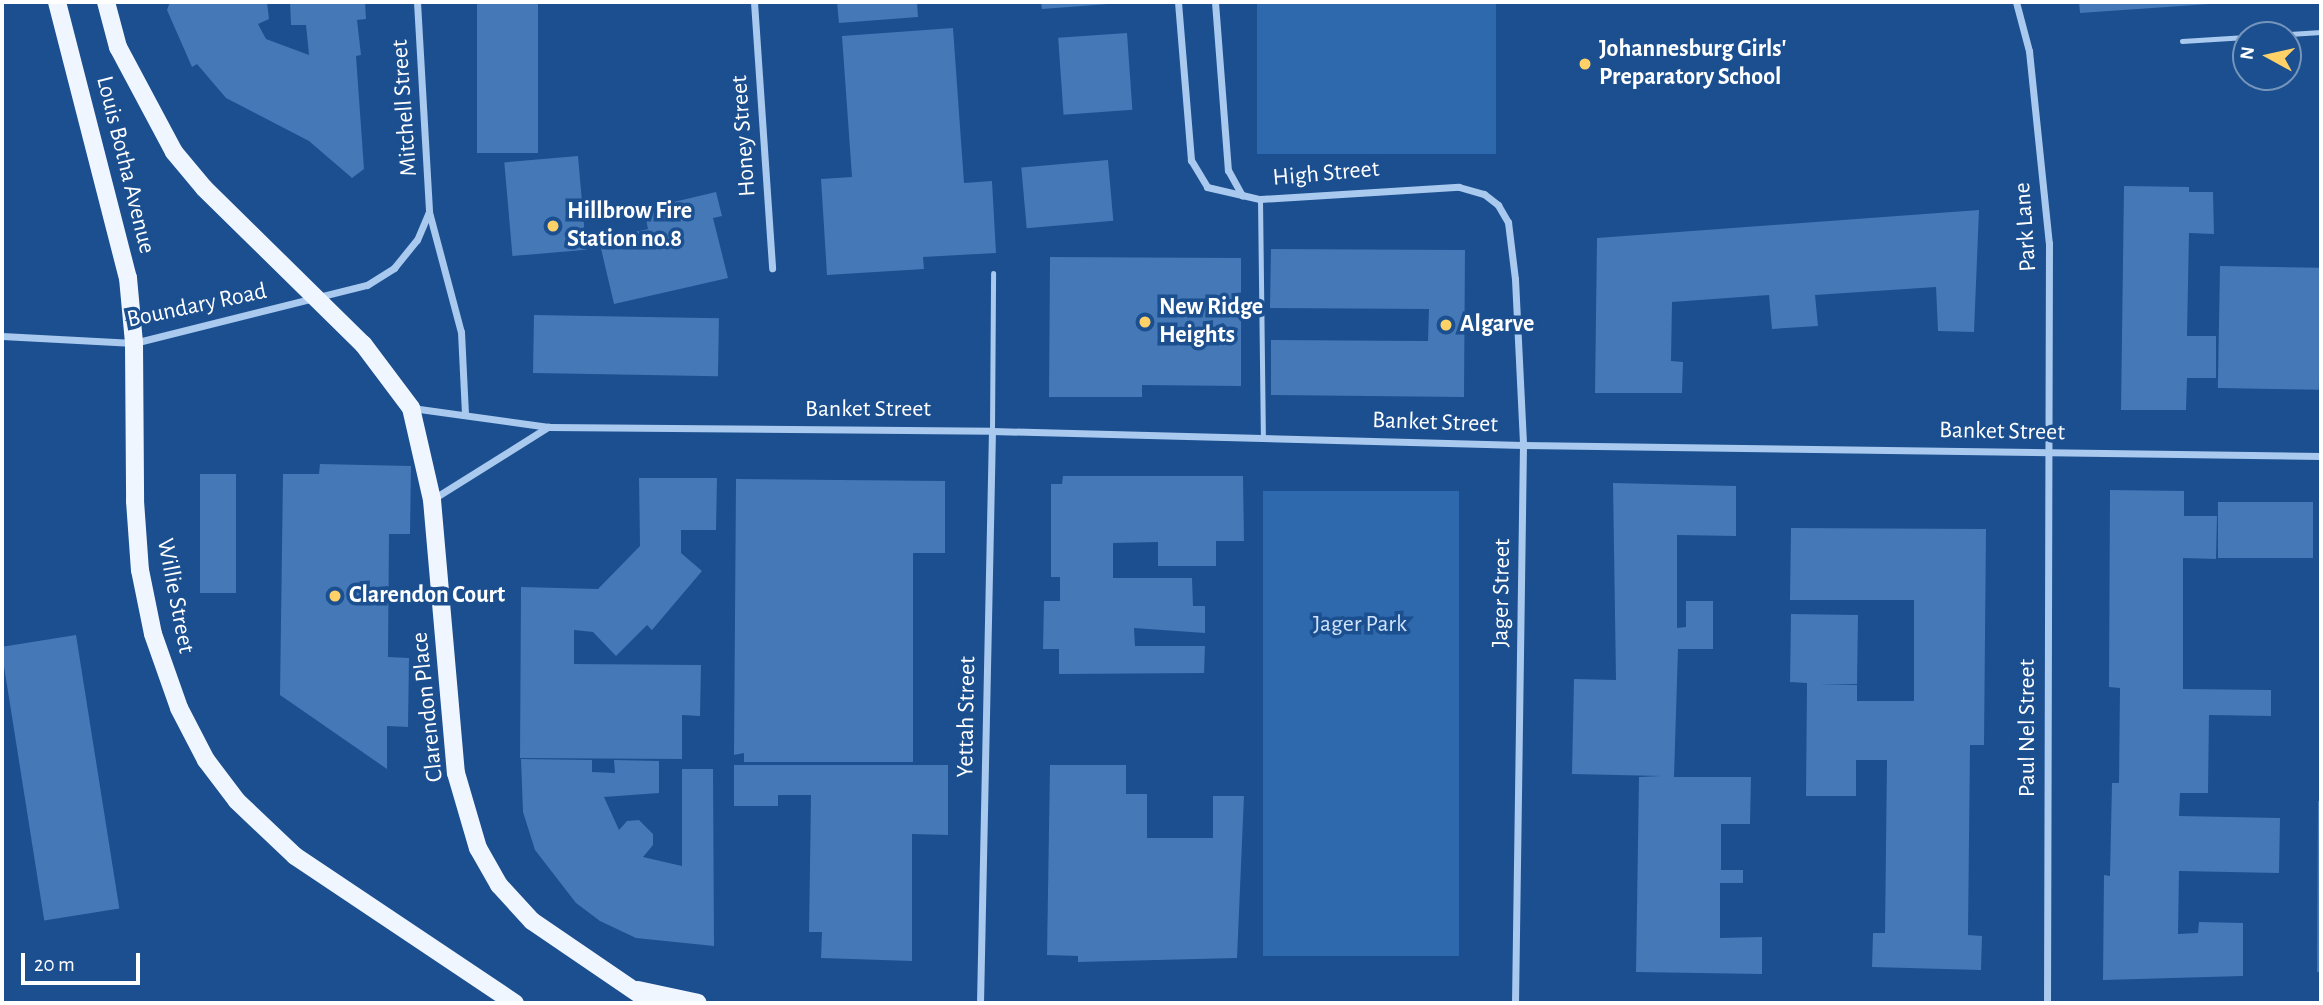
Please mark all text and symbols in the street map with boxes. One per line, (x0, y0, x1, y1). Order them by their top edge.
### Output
north arrow (2232, 21, 2302, 91)
place label: Johannesburg Girls' Preparatory School (1599, 36, 1786, 92)
street label: Mitchell Street (386, 39, 424, 177)
text: N (2237, 45, 2258, 61)
marker: Johannesburg Girls' Preparatory School (1577, 56, 1593, 72)
street label: Louis Botha Avenue (89, 73, 161, 257)
street label: Honey Street (725, 74, 763, 198)
street label: High Street (1272, 155, 1380, 193)
street label: Park Lane (2009, 181, 2043, 273)
place label: Hillbrow Fire Station no.8 (567, 198, 692, 254)
marker: Hillbrow Fire Station no.8 (545, 218, 561, 234)
street label: Boundary Road (125, 277, 269, 335)
place label: New Ridge Heights (1159, 294, 1263, 350)
place label: Algarve (1460, 311, 1534, 339)
marker: New Ridge Heights (1137, 314, 1153, 330)
marker: Algarve (1438, 317, 1454, 333)
street label: Banket Street (805, 396, 931, 424)
street label: Banket Street (1372, 406, 1498, 440)
street label: Banket Street (1939, 417, 2065, 447)
street label: Willie Street (150, 536, 200, 656)
street label: Jager Street (1487, 538, 1517, 648)
place label: Clarendon Court (349, 582, 505, 610)
marker: Clarendon Court (327, 588, 343, 604)
park label: Jager Park (1313, 611, 1407, 639)
street label: Clarendon Place (406, 631, 450, 783)
street label: Yettah Street (952, 656, 982, 778)
street label: Paul Nel Street (2014, 659, 2042, 797)
scale bar (24, 939, 144, 983)
text: 20 m (34, 954, 75, 975)

